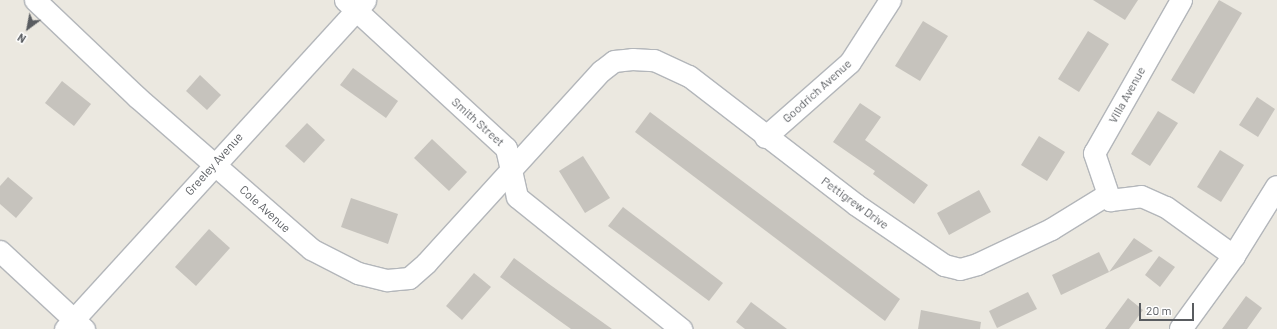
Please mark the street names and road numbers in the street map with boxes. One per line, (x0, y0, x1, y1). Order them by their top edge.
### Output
street label: Goodrich Avenue (780, 56, 854, 126)
street label: Villa Avenue (1106, 64, 1148, 126)
street label: Smith Street (449, 95, 507, 149)
street label: Greeley Avenue (182, 130, 246, 198)
street label: Pettigrew Drive (819, 174, 891, 232)
street label: Cole Avenue (237, 182, 293, 236)

